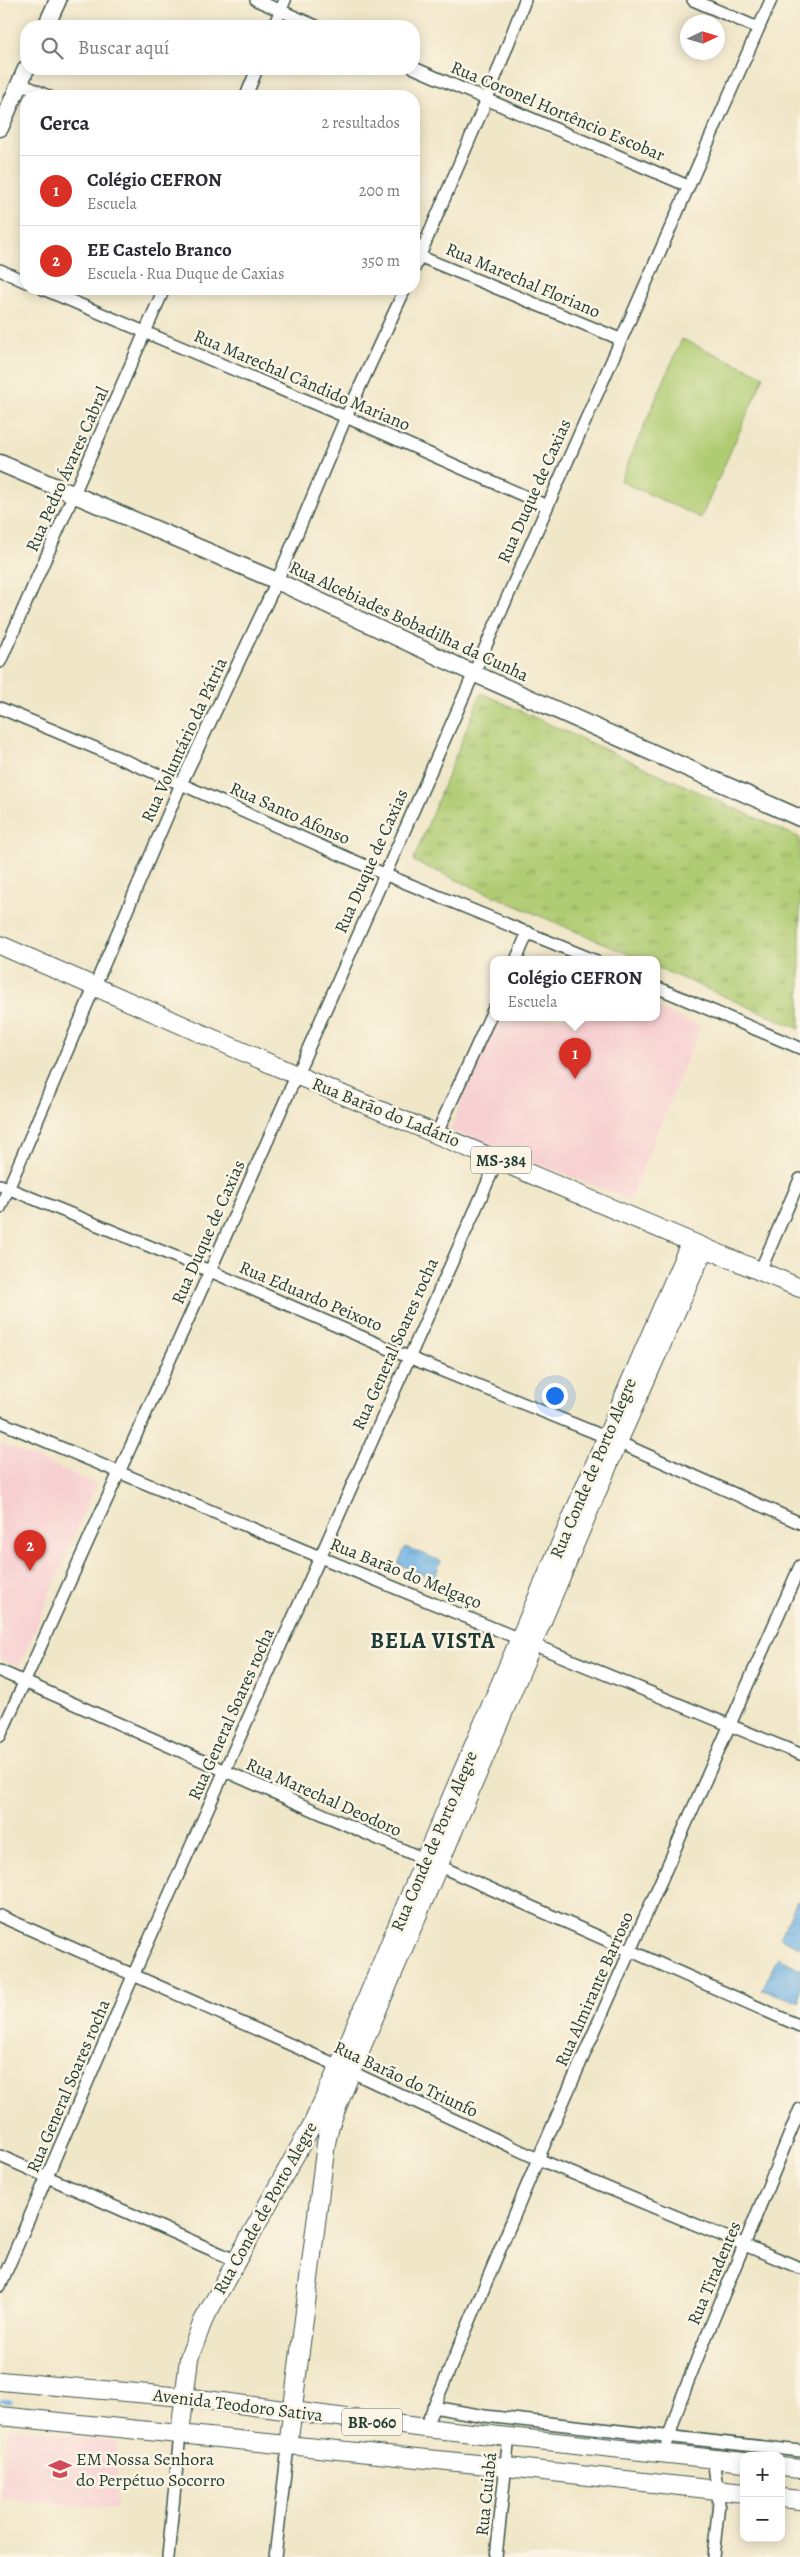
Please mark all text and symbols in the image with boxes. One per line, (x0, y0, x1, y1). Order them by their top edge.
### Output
north arrow (680, 15, 725, 60)
search box (20, 20, 420, 75)
icon: search (38, 34, 66, 62)
text: Buscar aquí (78, 35, 169, 61)
street label: Rua Coronel Hortêncio Escobar (447, 55, 669, 167)
text: Cerca (40, 109, 90, 137)
text: 2 resultados (321, 112, 400, 134)
text: Colégio CEFRON (87, 167, 222, 193)
text: 1 (53, 180, 59, 202)
text: 200 m (359, 180, 400, 202)
text: Escuela (87, 193, 137, 215)
text: EE Castelo Branco (87, 237, 232, 263)
street label: Rua Marechal Floriano (442, 237, 604, 323)
text: 2 (52, 250, 60, 272)
text: 350 m (361, 250, 400, 272)
text: Escuela · Rua Duque de Caxias (87, 263, 285, 285)
street label: Rua Marechal Cândido Mariano (190, 323, 414, 437)
street label: Rua Pedro Ávares Cabral (20, 382, 114, 555)
street label: Rua Duque de Caxias (491, 415, 577, 567)
street label: Rua Alcebiades Bobadilha da Cunha (285, 555, 533, 687)
street label: Rua Voluntário da Pátria (135, 653, 233, 826)
street label: Rua Santo Afonso (226, 776, 354, 850)
street label: Rua Duque de Caxias (328, 785, 414, 937)
popup (490, 956, 660, 1021)
text: Colégio CEFRON (508, 965, 642, 991)
text: Escuela (508, 991, 557, 1013)
pin: 1 (559, 1038, 591, 1079)
street label: Rua Barão do Ladário (308, 1071, 464, 1153)
road number: MS-384 (471, 1146, 531, 1174)
street label: Rua Duque de Caxias (165, 1156, 251, 1308)
street label: Rua General Soares rocha (346, 1253, 444, 1434)
street label: Rua Eduardo Peixoto (236, 1255, 386, 1337)
street label: Rua Conde de Porto Alegre (544, 1374, 642, 1562)
your location (542, 1383, 568, 1409)
pin: 2 (14, 1530, 46, 1571)
street label: Rua Barão do Melgaço (326, 1532, 486, 1614)
street label: Rua General Soares rocha (182, 1623, 280, 1804)
district label: BELA VISTA (370, 1626, 496, 1656)
street label: Rua Conde de Porto Alegre (385, 1747, 483, 1935)
street label: Rua Marechal Deodoro (242, 1752, 406, 1842)
street label: Rua Almirante Barroso (549, 1908, 639, 2070)
street label: Rua General Soares rocha (21, 1995, 116, 2176)
street label: Rua Barão do Triunfo (330, 2035, 482, 2123)
street label: Rua Conde de Porto Alegre (207, 2117, 323, 2299)
street label: Rua Tiradentes (681, 2217, 747, 2329)
street label: Avenida Teodoro Sativa (151, 2383, 325, 2427)
road number: BR-060 (342, 2408, 402, 2436)
place label: EM Nossa Senhora do Perpétuo Socorro (76, 2447, 225, 2492)
street label: Rua Cuiabá (470, 2450, 502, 2537)
map controls (740, 2452, 785, 2542)
button: + (740, 2452, 785, 2497)
school or university icon: EM Nossa Senhora do Perpétuo Socorro (47, 2456, 73, 2482)
button: − (740, 2497, 785, 2542)

